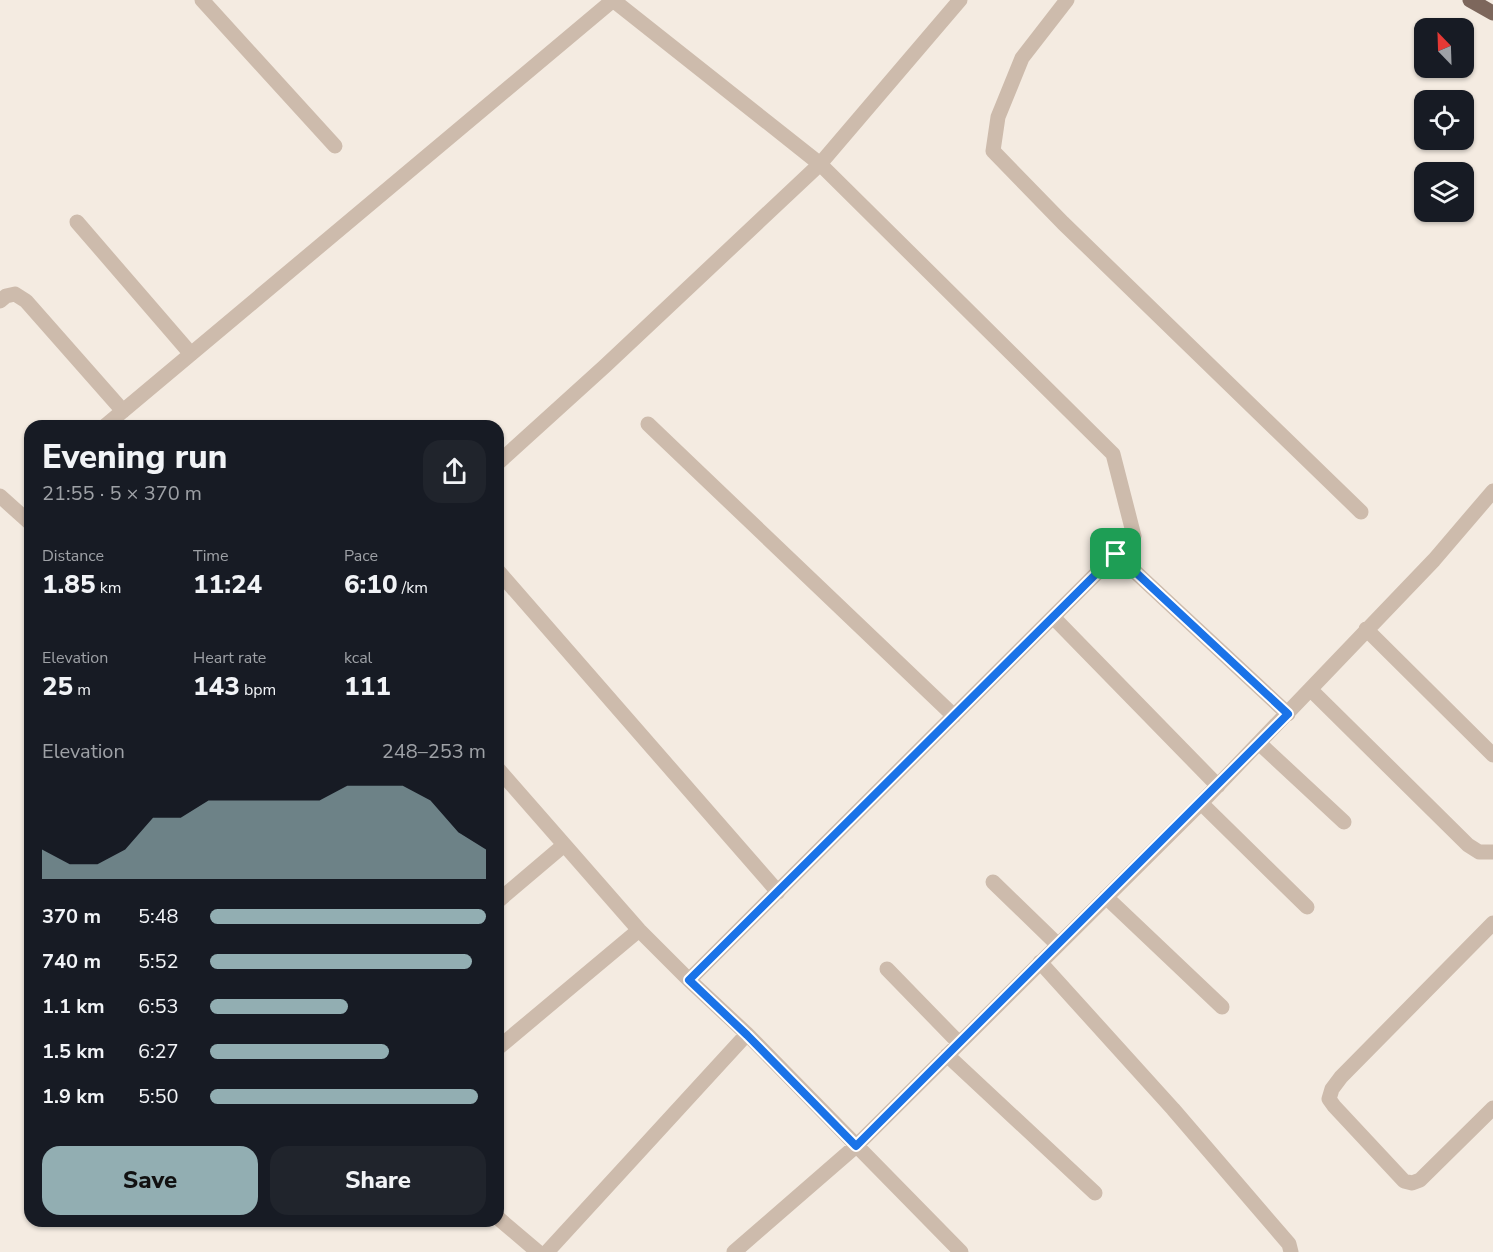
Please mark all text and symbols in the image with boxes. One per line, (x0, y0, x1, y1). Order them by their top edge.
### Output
north arrow (1414, 18, 1474, 78)
map controls (1414, 18, 1474, 222)
button: locate (1414, 90, 1474, 150)
button: layers (1414, 162, 1474, 222)
text: Evening run (42, 435, 227, 480)
button: share (423, 440, 486, 503)
text: 21:55 · 5 × 370 m (42, 480, 202, 507)
pin (1090, 528, 1141, 579)
icon: arrive (1099, 537, 1132, 570)
text: Distance (42, 545, 104, 567)
text: Time (193, 545, 229, 567)
text: Pace (344, 545, 378, 567)
text: 1.85 (42, 567, 96, 602)
text: 11:24 (193, 567, 262, 602)
text: 6:10 (344, 567, 398, 602)
text: km (96, 577, 121, 599)
text: /km (398, 577, 428, 599)
text: Elevation (42, 647, 108, 669)
text: Heart rate (193, 647, 266, 669)
text: kcal (344, 647, 372, 669)
text: 25 (42, 669, 73, 704)
text: 143 (193, 669, 240, 704)
text: 111 (344, 669, 391, 704)
text: m (73, 679, 91, 701)
text: bpm (240, 679, 276, 701)
text: Elevation (42, 738, 125, 765)
text: 248–253 m (382, 738, 486, 765)
text: 370 m (42, 903, 101, 930)
text: 5:48 (138, 903, 179, 930)
text: 740 m (42, 948, 101, 975)
text: 5:52 (138, 948, 179, 975)
text: 1.1 km (42, 993, 105, 1020)
text: 6:53 (138, 993, 179, 1020)
text: 1.5 km (42, 1038, 105, 1065)
text: 6:27 (138, 1038, 179, 1065)
text: 1.9 km (42, 1083, 105, 1110)
text: 5:50 (138, 1083, 179, 1110)
button: Save (42, 1146, 258, 1215)
button: Share (270, 1146, 486, 1215)

